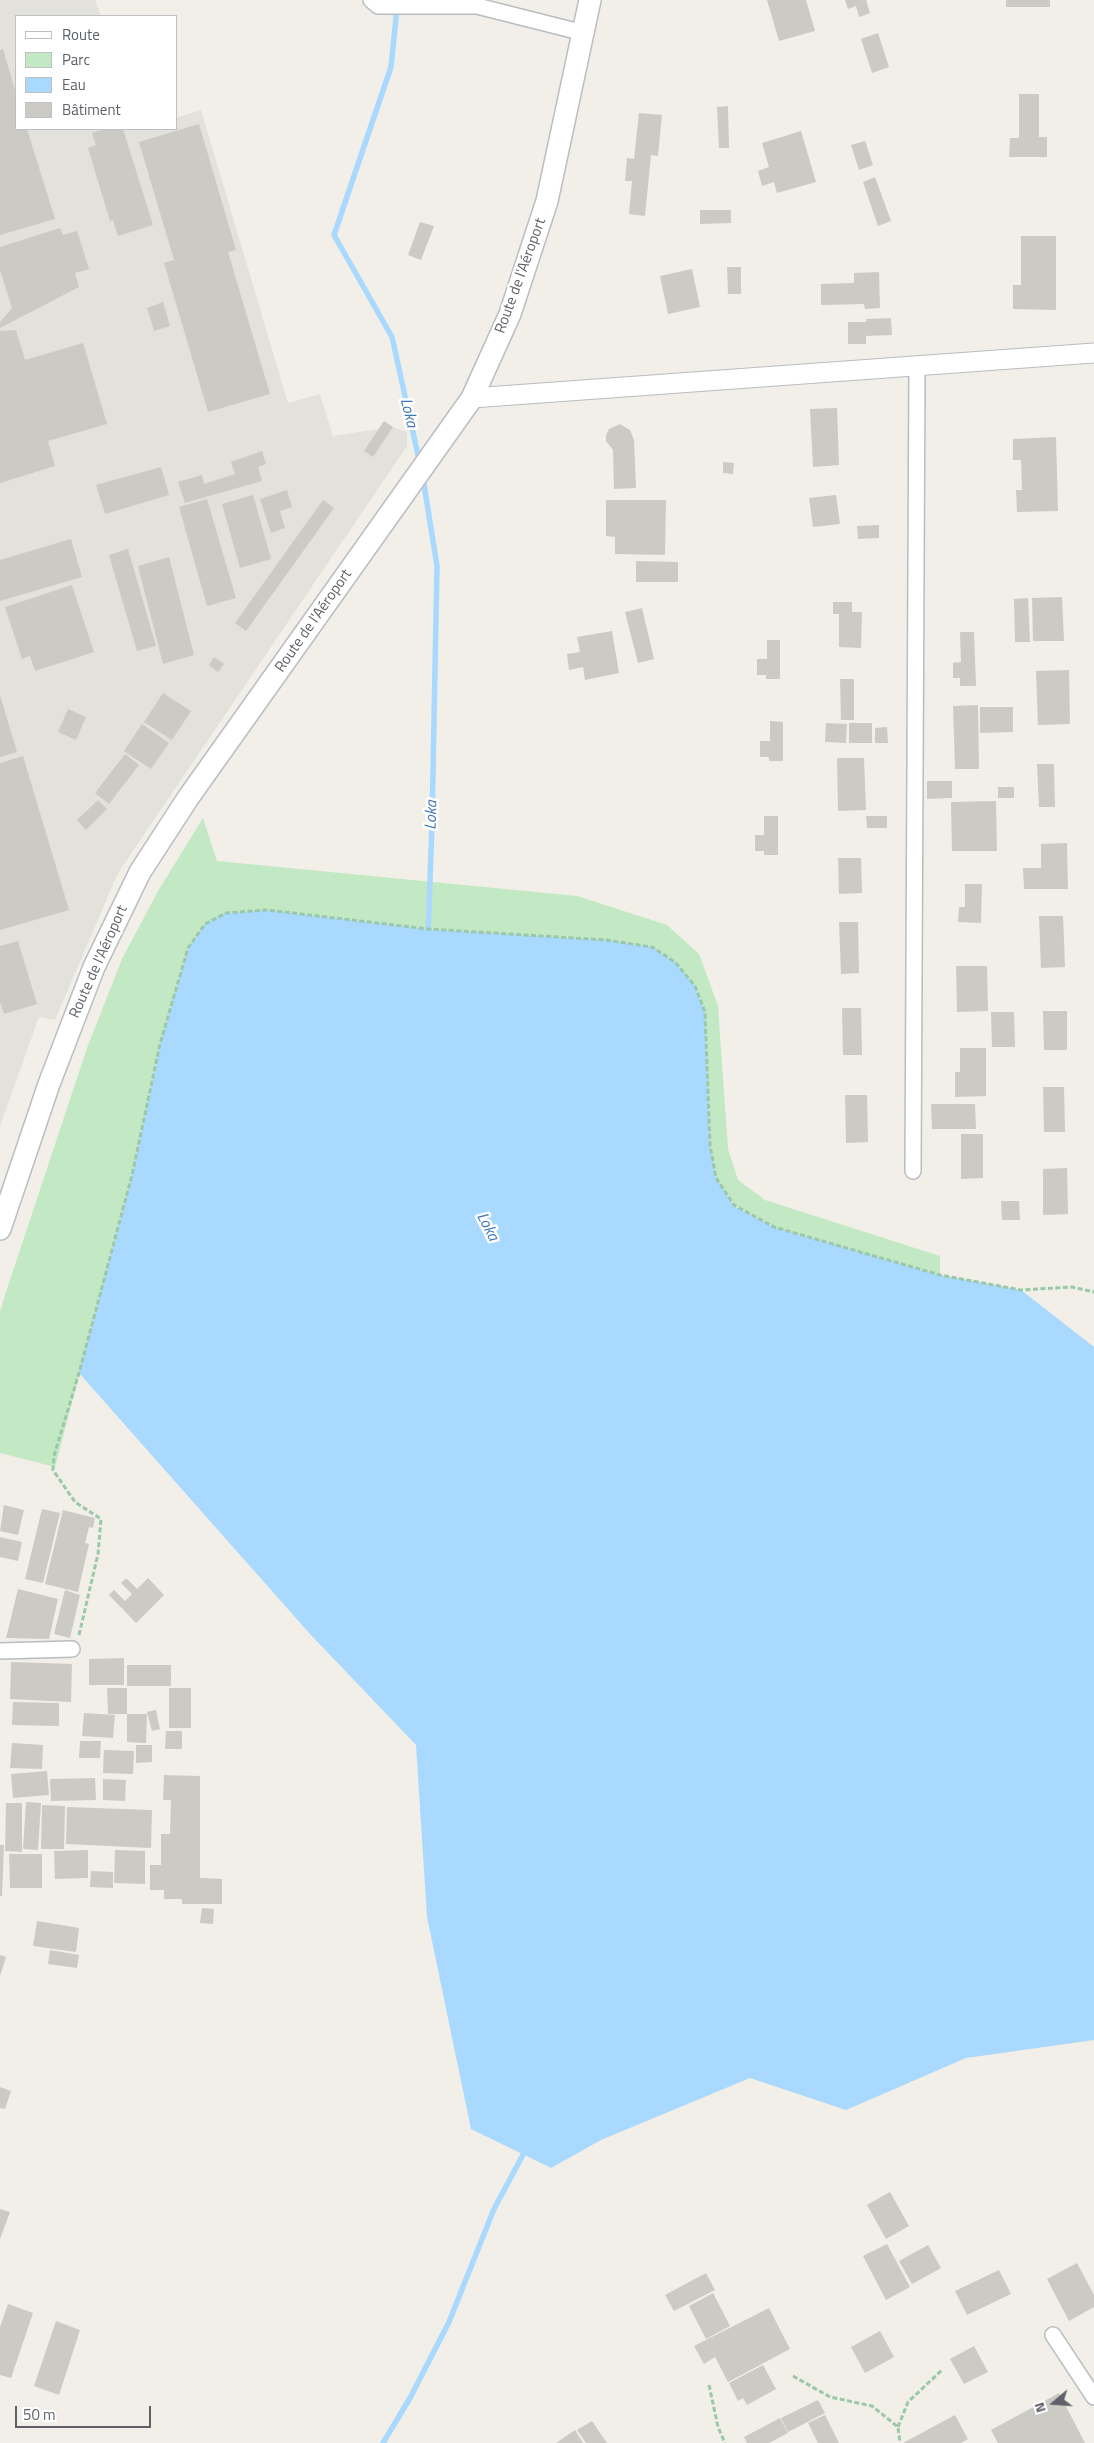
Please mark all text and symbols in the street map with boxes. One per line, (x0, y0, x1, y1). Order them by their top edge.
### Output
legend (15, 15, 178, 130)
text: Route (62, 23, 100, 46)
text: Parc (62, 48, 90, 71)
text: Eau (62, 73, 86, 96)
text: Bâtiment (62, 98, 121, 121)
street label: Route de l'Aéroport (492, 216, 550, 336)
water label: Loka (395, 396, 421, 430)
street label: Route de l'Aéroport (272, 566, 356, 676)
water label: Loka (422, 800, 442, 830)
street label: Route de l'Aéroport (66, 903, 132, 1021)
water label: Loka (472, 1209, 502, 1245)
north arrow (1029, 2378, 1079, 2428)
scale bar (18, 2396, 154, 2428)
text: N (1028, 2400, 1051, 2416)
text: 50 m (23, 2403, 56, 2426)

